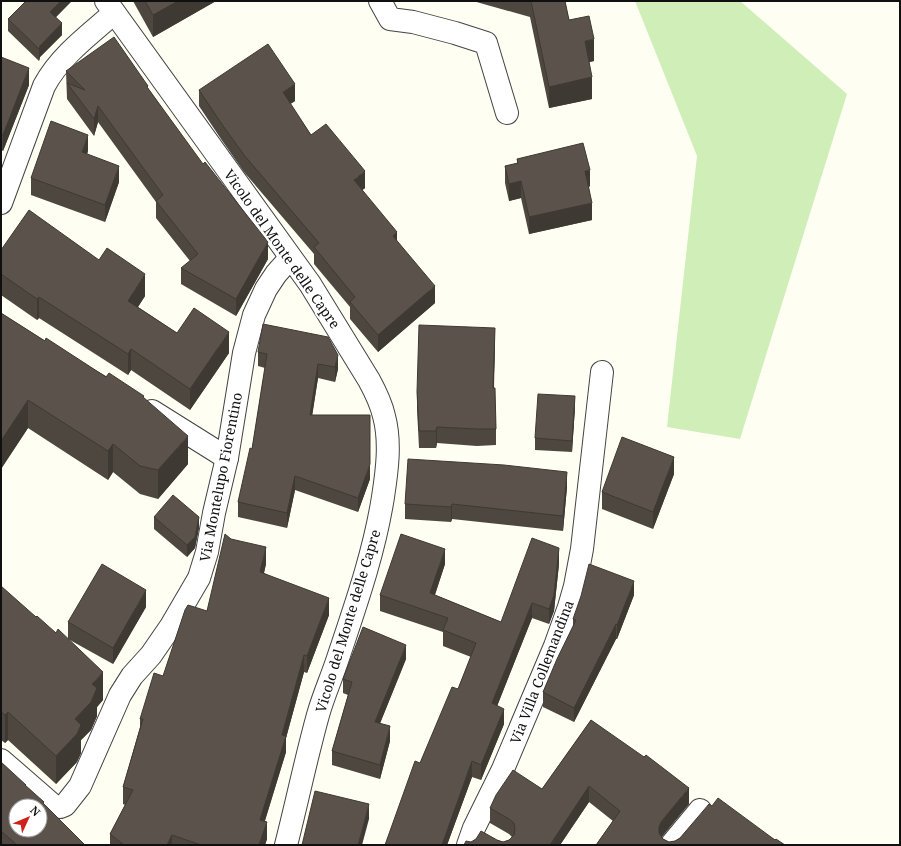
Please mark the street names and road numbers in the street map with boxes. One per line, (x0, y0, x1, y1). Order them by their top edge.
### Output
street label: Vicolo del Monte delle Capre (220, 165, 345, 332)
street label: Via Montelupo Fiorentino (195, 391, 246, 563)
street label: Vicolo del Monte delle Capre (311, 527, 384, 715)
street label: Via Villa Collemandina (505, 597, 578, 746)

